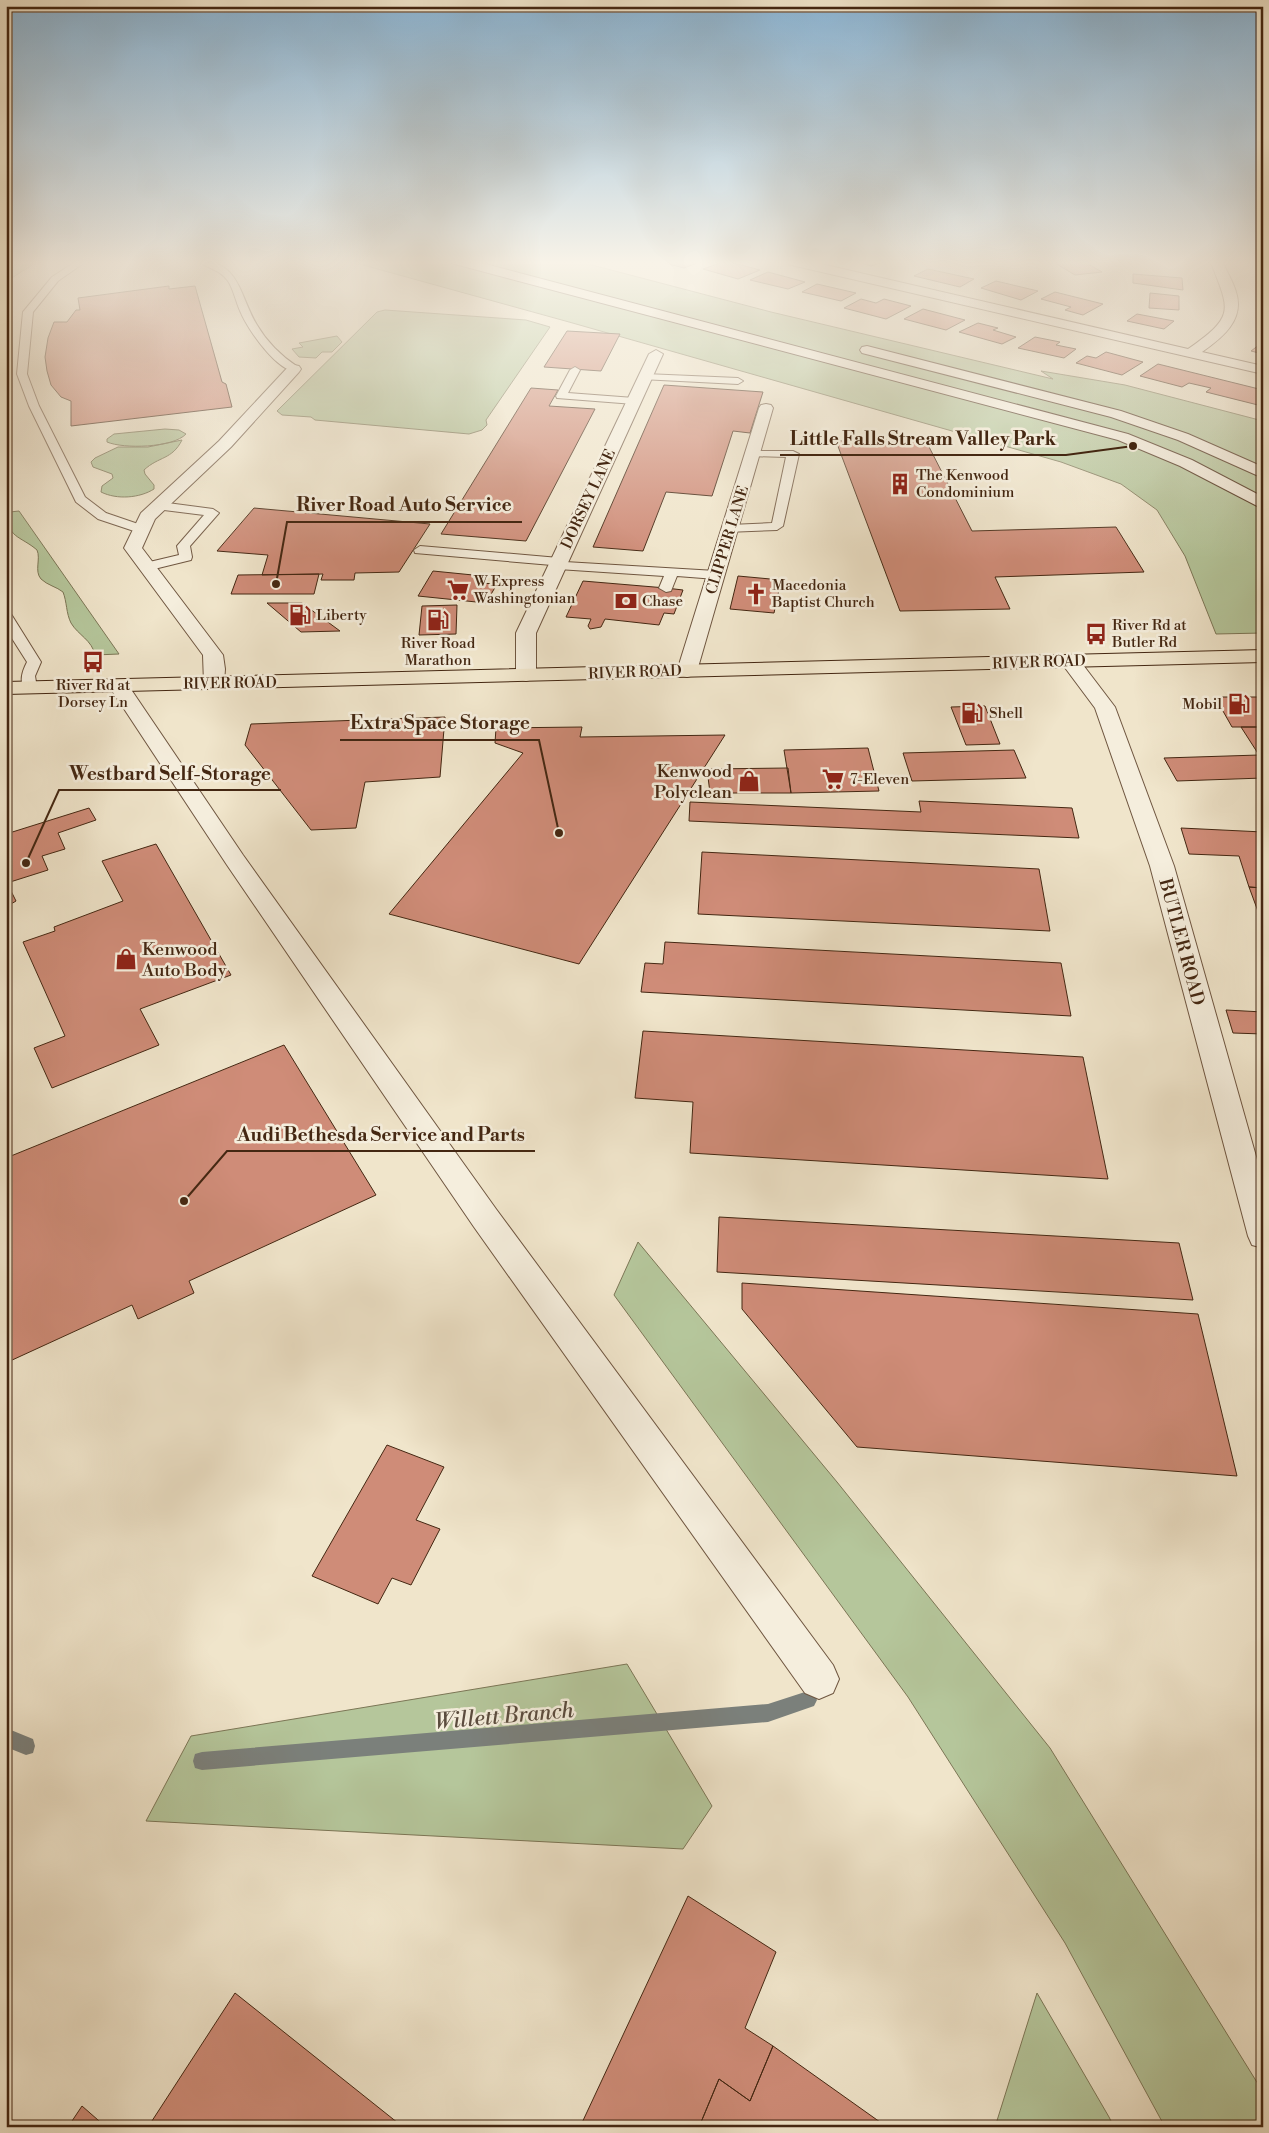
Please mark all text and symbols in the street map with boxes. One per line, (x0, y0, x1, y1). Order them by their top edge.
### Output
callout: Little Falls Stream Valley Park (780, 421, 1066, 455)
text: Little Falls Stream Valley Park (790, 427, 1057, 451)
street label: DORSEY LANE (557, 446, 620, 552)
place label: The Kenwood Condominium (916, 466, 1014, 502)
building icon: The Kenwood Condominium (887, 471, 913, 497)
street label: CLIPPER LANE (702, 484, 753, 597)
callout: River Road Auto Service (287, 488, 522, 522)
text: River Road Auto Service (296, 493, 512, 517)
place label: W Express Washingtonian (473, 572, 575, 608)
place label: Macedonia Baptist Church (771, 576, 875, 612)
supermarket icon: W Express Washingtonian (445, 577, 471, 603)
church icon: Macedonia Baptist Church (743, 581, 769, 607)
bank icon: Chase (613, 588, 639, 614)
place label: Chase (642, 592, 683, 611)
fuel station icon: Liberty (287, 602, 313, 628)
place label: Liberty (316, 606, 367, 625)
fuel station icon: River Road Marathon (425, 607, 451, 633)
place label: River Rd at Butler Rd (1111, 616, 1187, 652)
bus stop icon: River Rd at Butler Rd (1083, 621, 1109, 647)
place label: River Road Marathon (401, 634, 476, 670)
bus stop icon: River Rd at Dorsey Ln (80, 649, 106, 675)
street label: RIVER ROAD (992, 651, 1086, 674)
street label: RIVER ROAD (588, 661, 682, 684)
street label: RIVER ROAD (183, 673, 277, 694)
place label: River Rd at Dorsey Ln (56, 676, 131, 712)
fuel station icon: Mobil (1226, 691, 1252, 717)
place label: Mobil (1182, 695, 1223, 714)
fuel station icon: Shell (959, 700, 985, 726)
place label: Shell (989, 704, 1024, 723)
callout: Extra Space Storage (340, 706, 539, 740)
text: Extra Space Storage (350, 711, 530, 735)
callout: Westbard Self-Storage (59, 756, 281, 790)
place label: Kenwood Polyclean (654, 760, 733, 804)
text: Westbard Self-Storage (68, 762, 271, 786)
supermarket icon: 7-Eleven (820, 766, 846, 792)
shop icon: Kenwood Polyclean (736, 768, 762, 794)
place label: 7-Eleven (850, 770, 909, 789)
street label: BUTLER ROAD (1153, 875, 1209, 1008)
place label: Kenwood Auto Body (141, 938, 227, 982)
shop icon: Kenwood Auto Body (113, 946, 139, 972)
callout: Audi Bethesda Service and Parts (227, 1117, 535, 1151)
text: Audi Bethesda Service and Parts (236, 1123, 525, 1147)
water label: Willett Branch (433, 1697, 576, 1736)

